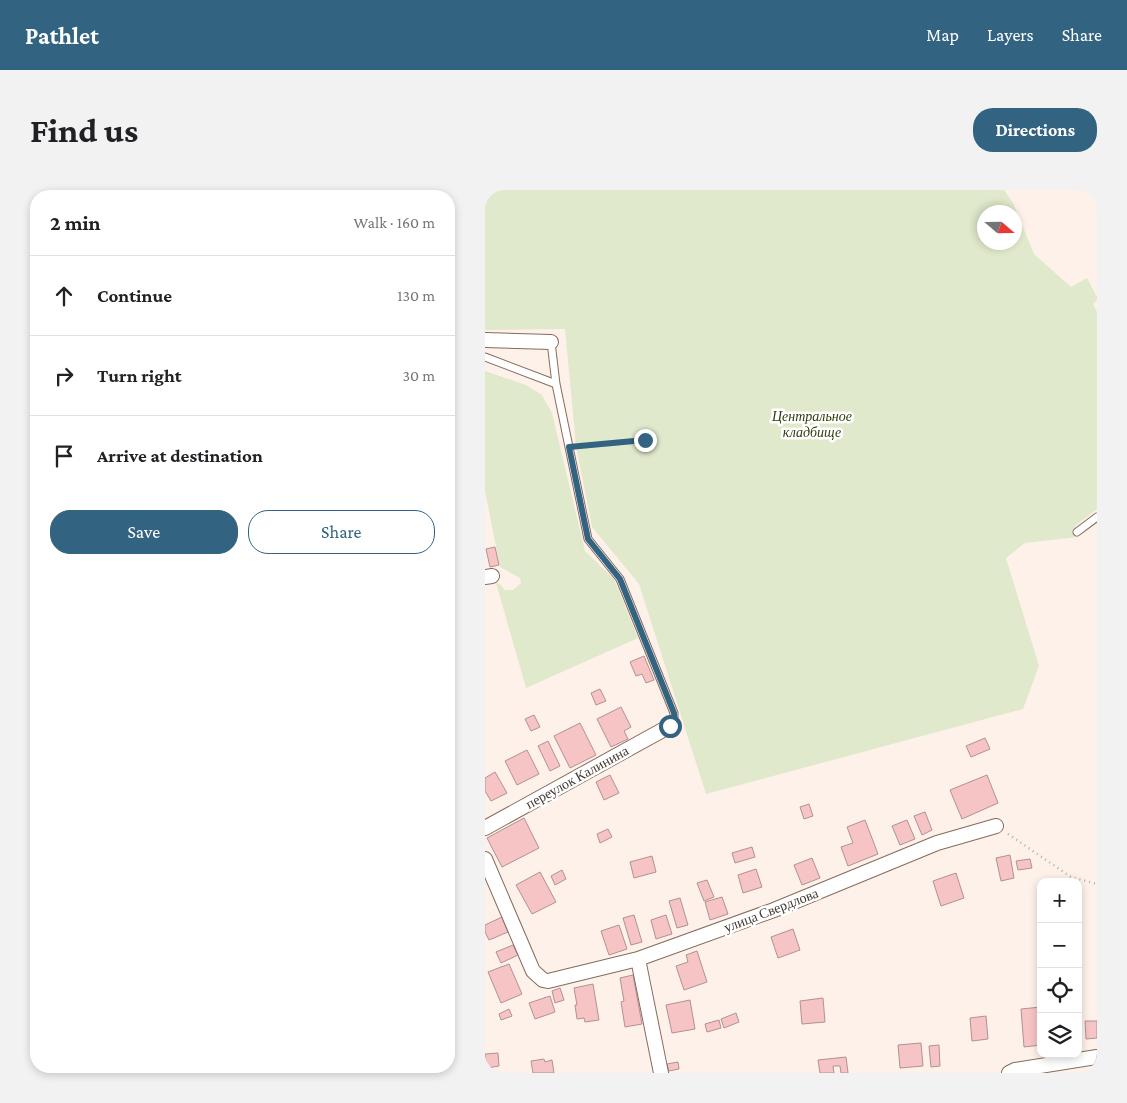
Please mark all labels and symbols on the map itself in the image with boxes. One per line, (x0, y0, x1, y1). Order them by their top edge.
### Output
north arrow (977, 205, 1022, 250)
park label: Центральное кладбище (771, 408, 852, 440)
route end (634, 429, 657, 452)
route start (659, 715, 682, 738)
street label: переулок Калинина (523, 742, 632, 812)
street label: улица Свердлова (722, 884, 821, 935)

